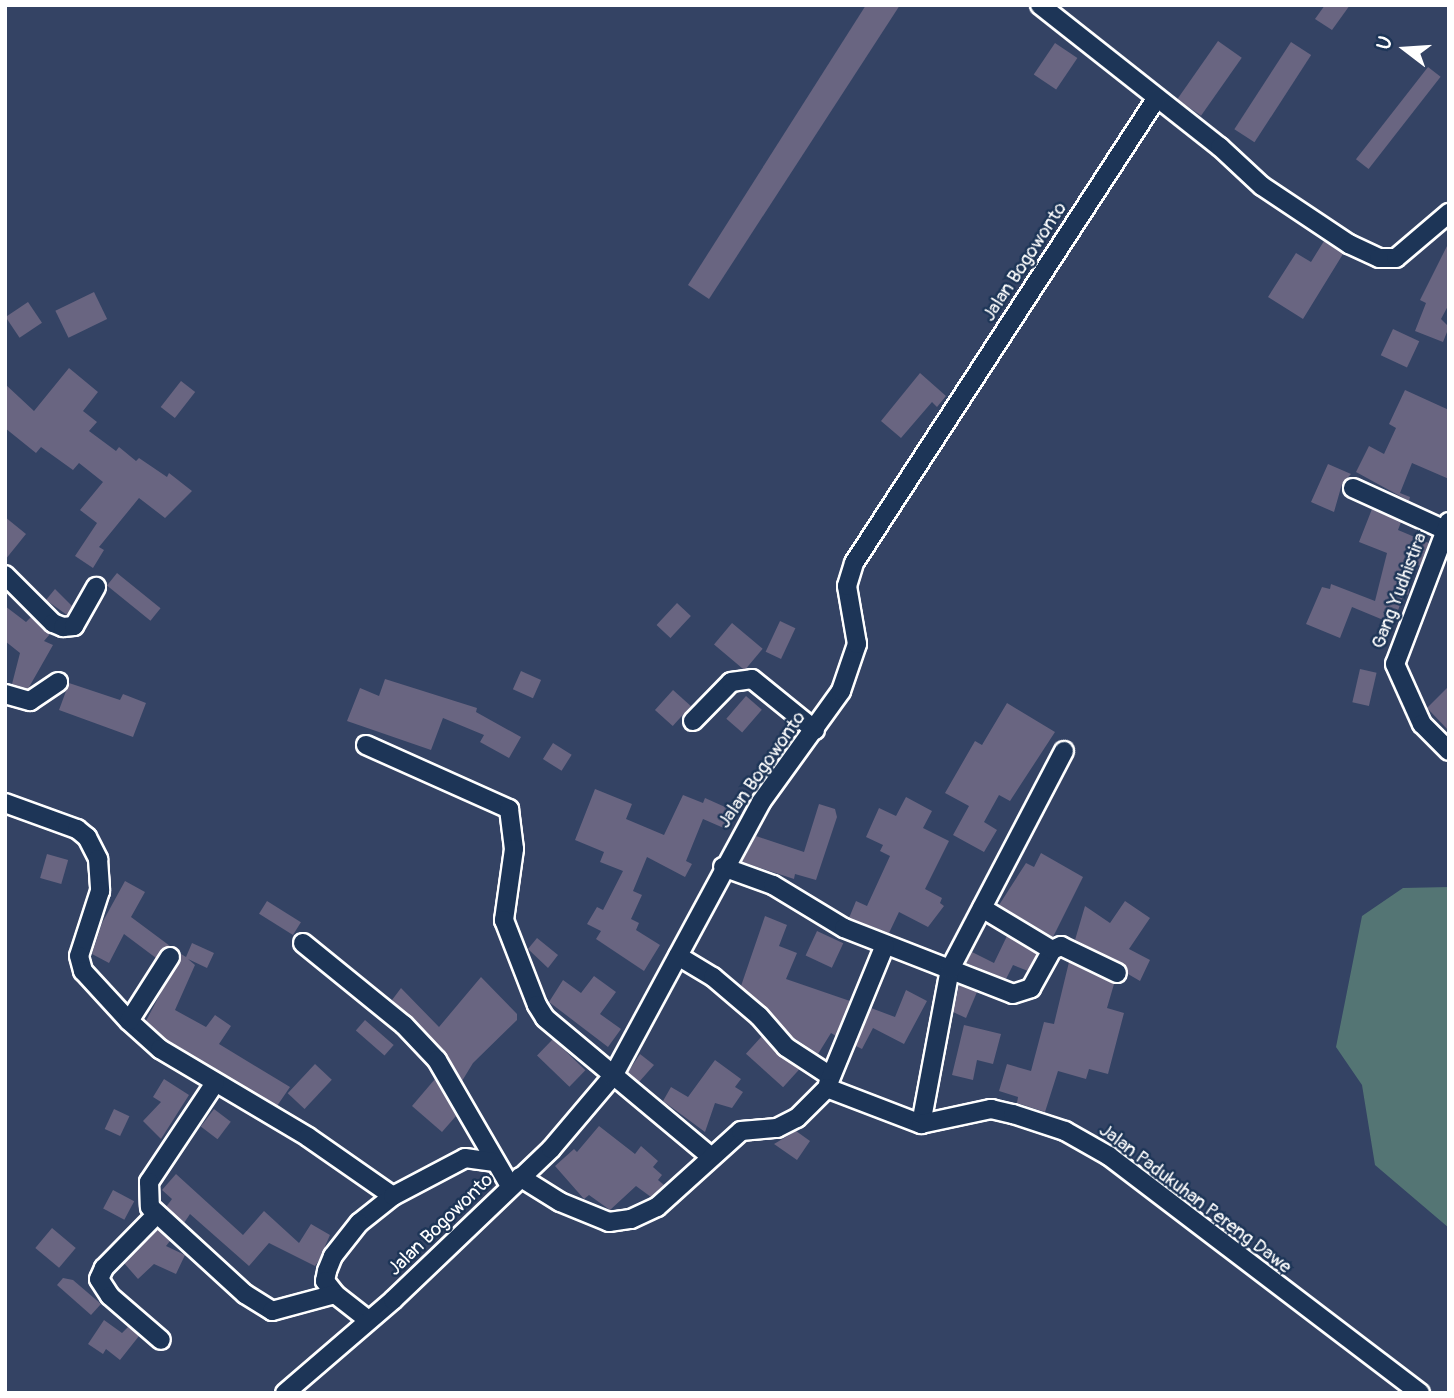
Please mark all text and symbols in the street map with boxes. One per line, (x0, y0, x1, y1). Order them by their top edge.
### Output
north arrow (1370, 14, 1440, 84)
text: U (1372, 33, 1398, 52)
street label: Jalan Bogowonto (978, 198, 1072, 326)
street label: Gang Yudhistira (1367, 530, 1433, 652)
street label: Jalan Bogowonto (713, 707, 811, 833)
street label: Jalan Padukuhan Pereng Dawe (1094, 1119, 1296, 1279)
street label: Jalan Bogowonto (384, 1169, 498, 1281)

